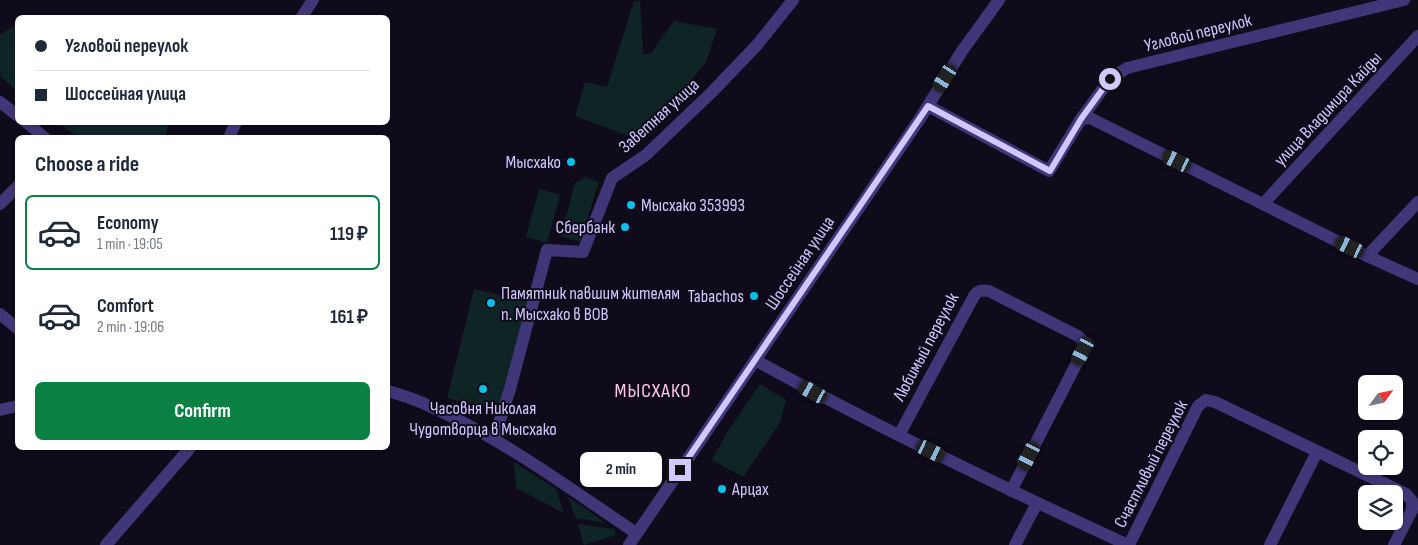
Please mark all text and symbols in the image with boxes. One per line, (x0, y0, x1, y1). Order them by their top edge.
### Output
street label: Угловой переулок (1142, 9, 1254, 56)
text: Угловой переулок (65, 35, 188, 58)
street label: улица Владимира Кайды (1270, 48, 1386, 170)
car (930, 61, 959, 95)
route start (1099, 68, 1121, 90)
street label: Заветная улица (615, 74, 703, 157)
text: Шоссейная улица (65, 83, 186, 106)
car (1160, 148, 1193, 174)
text: Choose a ride (35, 151, 139, 178)
place label: Мысхако (506, 152, 561, 173)
marker: Мысхако (565, 156, 577, 168)
place label: Мысхако 353993 (641, 195, 745, 216)
marker: Мысхако 353993 (625, 199, 637, 211)
icon: car (37, 210, 82, 255)
text: Economy (97, 212, 159, 235)
street label: Шоссейная улица (761, 212, 839, 314)
place label: Сбербанк (555, 217, 615, 238)
marker: Сбербанк (619, 221, 631, 233)
text: 119 ₽ (330, 223, 368, 246)
car (1333, 234, 1366, 260)
text: 1 min · 19:05 (97, 235, 163, 254)
place label: Памятник павшим жителям п. Мысхако в ВОВ (501, 283, 680, 325)
place label: Tabachos (688, 286, 744, 307)
street label: Любимый переулок (888, 289, 963, 406)
marker: Tabachos (748, 290, 760, 302)
icon: car (37, 293, 82, 338)
text: Comfort (97, 295, 154, 318)
marker: Памятник павшим жителям п. Мысхако в ВОВ (485, 297, 497, 309)
text: 161 ₽ (330, 306, 368, 329)
text: 2 min · 19:06 (97, 318, 164, 337)
car (1069, 334, 1096, 368)
north arrow (1358, 375, 1402, 420)
map controls (1358, 375, 1403, 530)
car (796, 378, 829, 406)
district label: МЫСХАКО (615, 379, 691, 403)
button: Confirm (35, 382, 370, 440)
marker: Часовня Николая Чудотворца в Мысхако (477, 383, 489, 395)
street label: Счастливый переулок (1110, 397, 1192, 531)
place label: Часовня Николая Чудотворца в Мысхако (409, 398, 557, 440)
button: locate (1358, 430, 1403, 475)
car (914, 438, 947, 464)
car (1015, 439, 1042, 473)
callout: 2 min (580, 452, 662, 488)
route end (669, 459, 691, 481)
text: 2 min (606, 460, 636, 479)
place label: Арцах (731, 479, 769, 500)
marker: Арцах (716, 483, 728, 495)
button: layers (1358, 485, 1403, 530)

